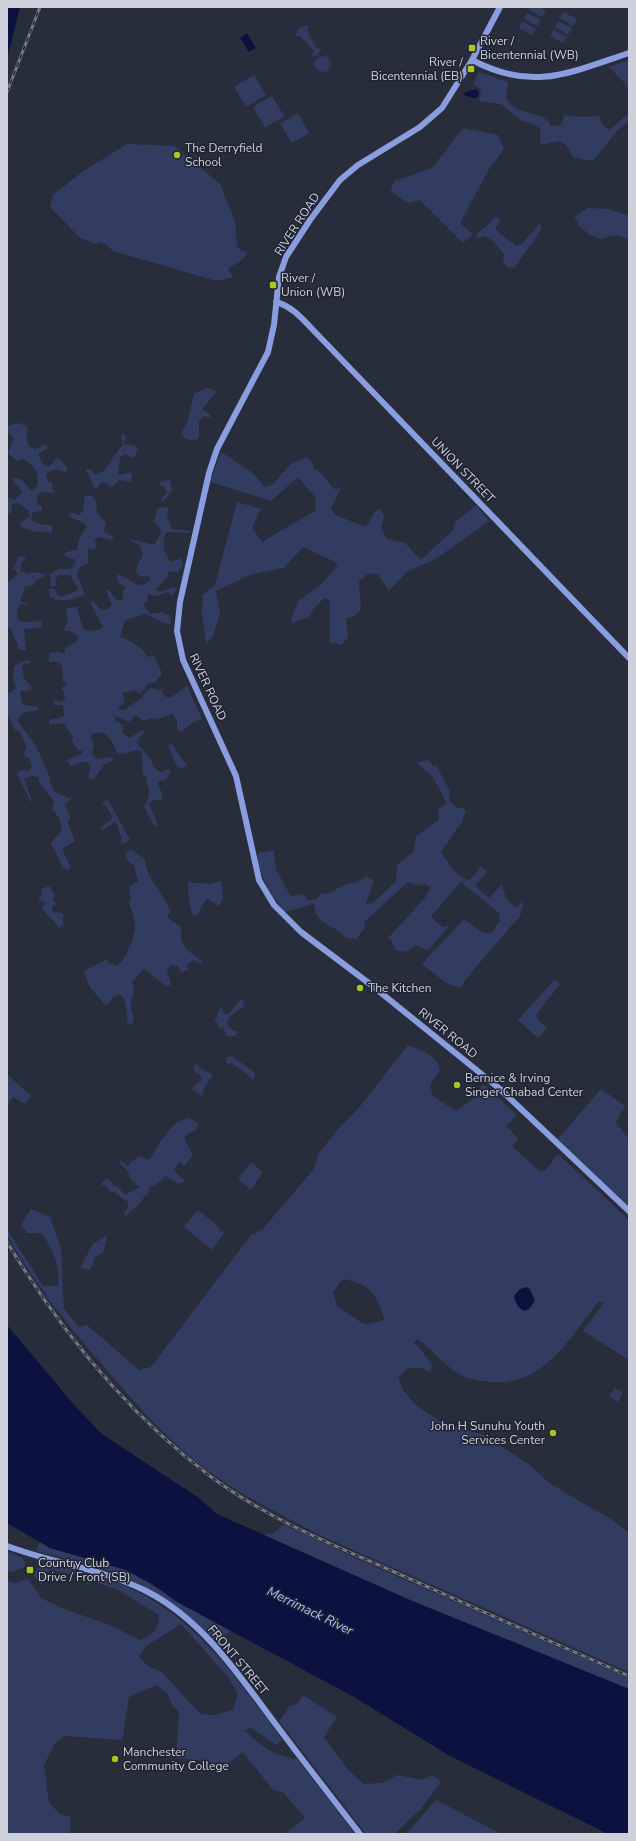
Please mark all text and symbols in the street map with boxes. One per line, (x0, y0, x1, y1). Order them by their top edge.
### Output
place label: River / Bicentennial (WB) (480, 33, 579, 63)
marker: River / Bicentennial (WB) (467, 43, 477, 53)
place label: River / Bicentennial (EB) (371, 54, 464, 84)
marker: River / Bicentennial (EB) (466, 64, 476, 74)
place label: The Derryfield School (185, 140, 263, 170)
marker: The Derryfield School (172, 150, 182, 160)
street label: RIVER ROAD (271, 189, 323, 259)
place label: River / Union (WB) (281, 270, 345, 300)
marker: River / Union (WB) (268, 280, 278, 290)
street label: UNION STREET (428, 434, 499, 507)
street label: RIVER ROAD (186, 651, 231, 723)
place label: The Kitchen (368, 980, 432, 996)
marker: The Kitchen (355, 983, 365, 993)
street label: RIVER ROAD (415, 1004, 481, 1062)
place label: Bernice & Irving Singer Chabad Center (465, 1070, 584, 1100)
marker: Bernice & Irving Singer Chabad Center (452, 1080, 462, 1090)
place label: John H Sunuhu Youth Services Center (430, 1418, 546, 1448)
marker: John H Sunuhu Youth Services Center (548, 1428, 558, 1438)
place label: Country Club Drive / Front (SB) (38, 1555, 131, 1585)
marker: Country Club Drive / Front (SB) (25, 1565, 35, 1575)
water label: Merrimack River (264, 1582, 357, 1640)
street label: FRONT STREET (204, 1622, 272, 1699)
place label: Manchester Community College (123, 1744, 229, 1774)
marker: Manchester Community College (110, 1754, 120, 1764)

